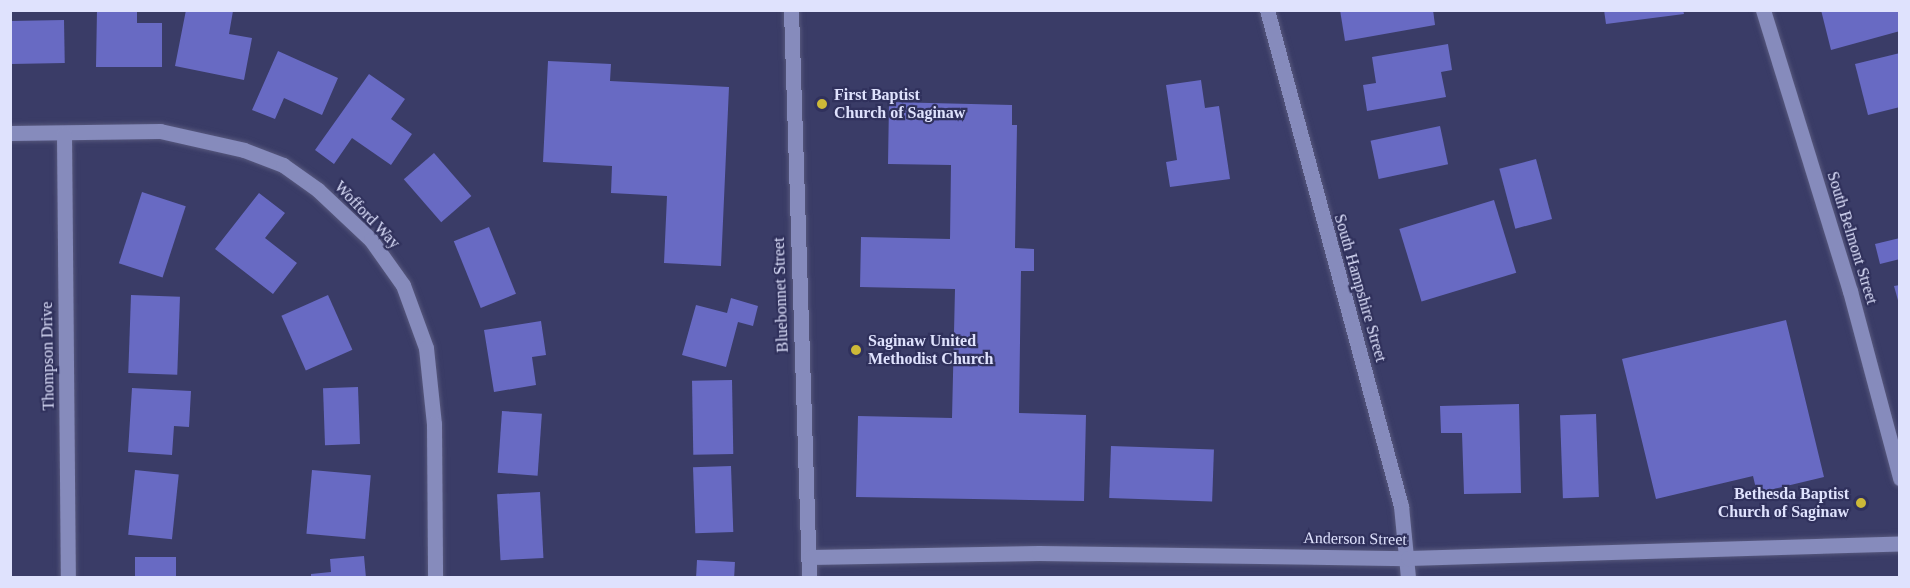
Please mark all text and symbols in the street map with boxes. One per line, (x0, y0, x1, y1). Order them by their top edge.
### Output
place label: First Baptist Church of Saginaw (834, 85, 965, 123)
marker: First Baptist Church of Saginaw (815, 97, 829, 111)
street label: South Belmont Street (1823, 169, 1881, 307)
street label: Wofford Way (330, 177, 404, 253)
street label: South Hampshire Street (1330, 212, 1390, 364)
street label: Bluebonnet Street (769, 237, 793, 353)
street label: Thompson Drive (37, 301, 59, 411)
place label: Saginaw United Methodist Church (868, 331, 993, 369)
marker: Saginaw United Methodist Church (849, 343, 863, 357)
place label: Bethesda Baptist Church of Saginaw (1718, 484, 1849, 522)
marker: Bethesda Baptist Church of Saginaw (1854, 496, 1868, 510)
street label: Anderson Street (1303, 528, 1407, 550)

